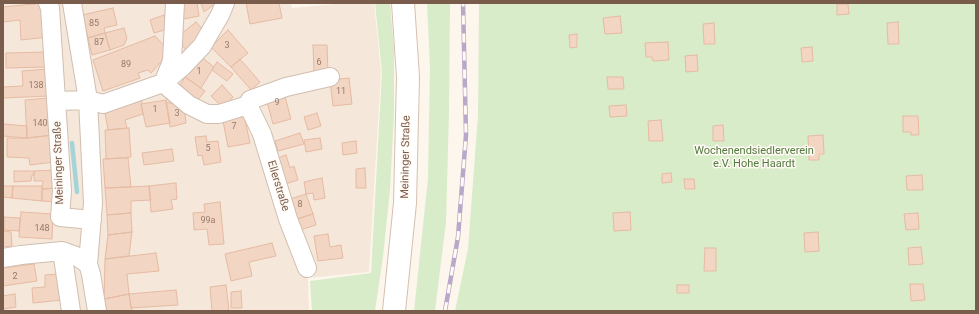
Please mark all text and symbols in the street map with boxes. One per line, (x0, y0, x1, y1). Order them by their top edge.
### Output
house number: 85 (89, 19, 99, 29)
house number: 87 (94, 38, 104, 48)
house number: 3 (224, 41, 230, 51)
house number: 6 (316, 58, 322, 68)
house number: 89 (121, 60, 131, 70)
house number: 1 (196, 67, 202, 77)
house number: 138 (28, 81, 44, 91)
house number: 11 (336, 87, 346, 97)
house number: 9 (274, 98, 280, 108)
house number: 1 (152, 105, 158, 115)
house number: 3 (174, 109, 180, 119)
street label: Meininger Straße (399, 115, 413, 199)
house number: 140 (32, 119, 48, 129)
street label: Meininger Straße (51, 121, 67, 205)
house number: 7 (231, 122, 237, 132)
house number: 5 (205, 144, 211, 154)
park label: Wochenendsiedlerverein e.V. Hohe Haardt (694, 144, 814, 170)
street label: Ellerstraße (264, 159, 292, 213)
house number: 8 (297, 200, 303, 210)
house number: 99a (200, 216, 216, 226)
house number: 148 (34, 224, 50, 234)
house number: 2 (12, 272, 18, 282)

